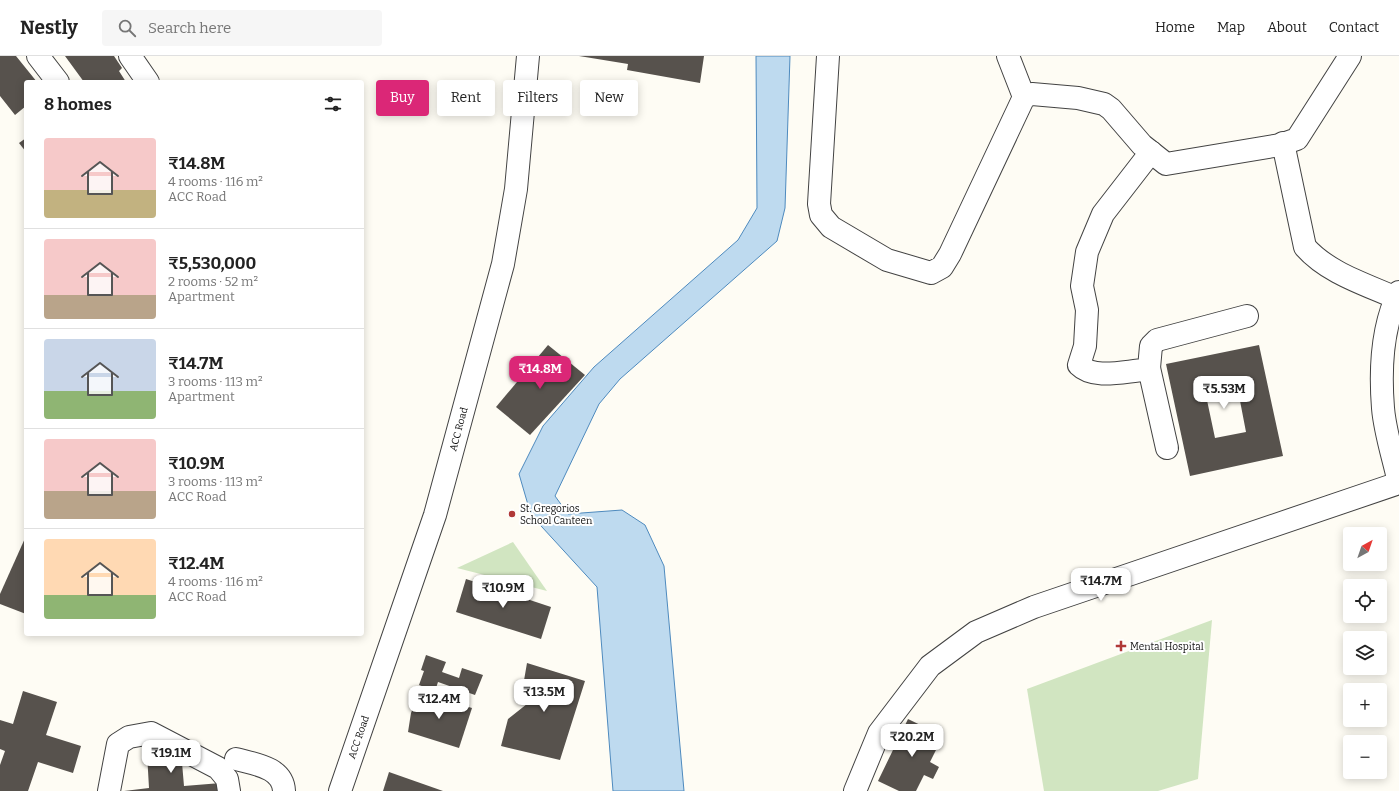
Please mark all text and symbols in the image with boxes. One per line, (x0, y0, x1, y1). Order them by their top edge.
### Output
search box (102, 10, 382, 46)
text: Nestly (20, 16, 78, 39)
icon: search (116, 17, 138, 39)
text: Search here (148, 19, 231, 37)
text: Home (1155, 19, 1195, 36)
text: Map (1217, 19, 1245, 36)
text: About (1267, 19, 1307, 36)
text: Contact (1329, 19, 1379, 36)
chip: Buy (376, 80, 429, 116)
chip: Rent (437, 80, 495, 116)
chip: Filters (503, 80, 572, 116)
chip: New (580, 80, 638, 116)
icon: filters (322, 93, 344, 115)
text: 8 homes (44, 94, 112, 115)
text: ₹14.8M (168, 153, 225, 174)
icon: home (76, 154, 124, 202)
text: 4 rooms · 116 m² (168, 174, 263, 189)
text: ACC Road (168, 189, 227, 204)
text: ₹5,530,000 (168, 253, 256, 274)
icon: home (76, 255, 124, 303)
text: 2 rooms · 52 m² (168, 274, 258, 289)
text: Apartment (168, 289, 235, 304)
text: ₹14.7M (168, 353, 223, 374)
icon: home (76, 355, 124, 403)
pin: ₹14.8M (507, 356, 573, 390)
text: ₹14.8M (518, 361, 562, 376)
text: 3 rooms · 113 m² (168, 374, 263, 389)
pin: ₹5.53M (1191, 376, 1257, 410)
text: ₹5.53M (1202, 381, 1246, 396)
text: Apartment (168, 389, 235, 404)
street label: ACC Road (447, 406, 471, 453)
text: ₹10.9M (168, 453, 225, 474)
icon: home (76, 455, 124, 503)
text: 3 rooms · 113 m² (168, 474, 263, 489)
text: ACC Road (168, 489, 227, 504)
place label: St. Gregorios School Canteen (520, 503, 593, 527)
marker: St. Gregorios School Canteen (507, 509, 517, 519)
north arrow (1343, 527, 1387, 571)
map controls (1343, 527, 1387, 779)
text: ₹12.4M (168, 553, 224, 574)
icon: home (76, 555, 124, 603)
pin: ₹14.7M (1068, 568, 1134, 602)
text: ₹14.7M (1080, 573, 1122, 588)
text: 4 rooms · 116 m² (168, 574, 263, 589)
pin: ₹10.9M (470, 575, 536, 609)
button: locate (1343, 579, 1387, 623)
text: ₹10.9M (481, 580, 525, 595)
text: ACC Road (168, 589, 227, 604)
button: layers (1343, 631, 1387, 675)
marker: Mental Hospital (1115, 640, 1127, 652)
place label: Mental Hospital (1130, 641, 1204, 653)
pin: ₹13.5M (511, 679, 577, 713)
button: + (1343, 683, 1387, 727)
text: ₹13.5M (523, 684, 565, 699)
pin: ₹12.4M (406, 686, 472, 720)
text: ₹12.4M (417, 691, 461, 706)
street label: ACC Road (346, 714, 372, 761)
pin: ₹20.2M (879, 724, 945, 758)
text: ₹20.2M (890, 729, 934, 744)
button: − (1343, 735, 1387, 779)
pin: ₹19.1M (138, 740, 204, 774)
text: ₹19.1M (151, 745, 191, 760)

